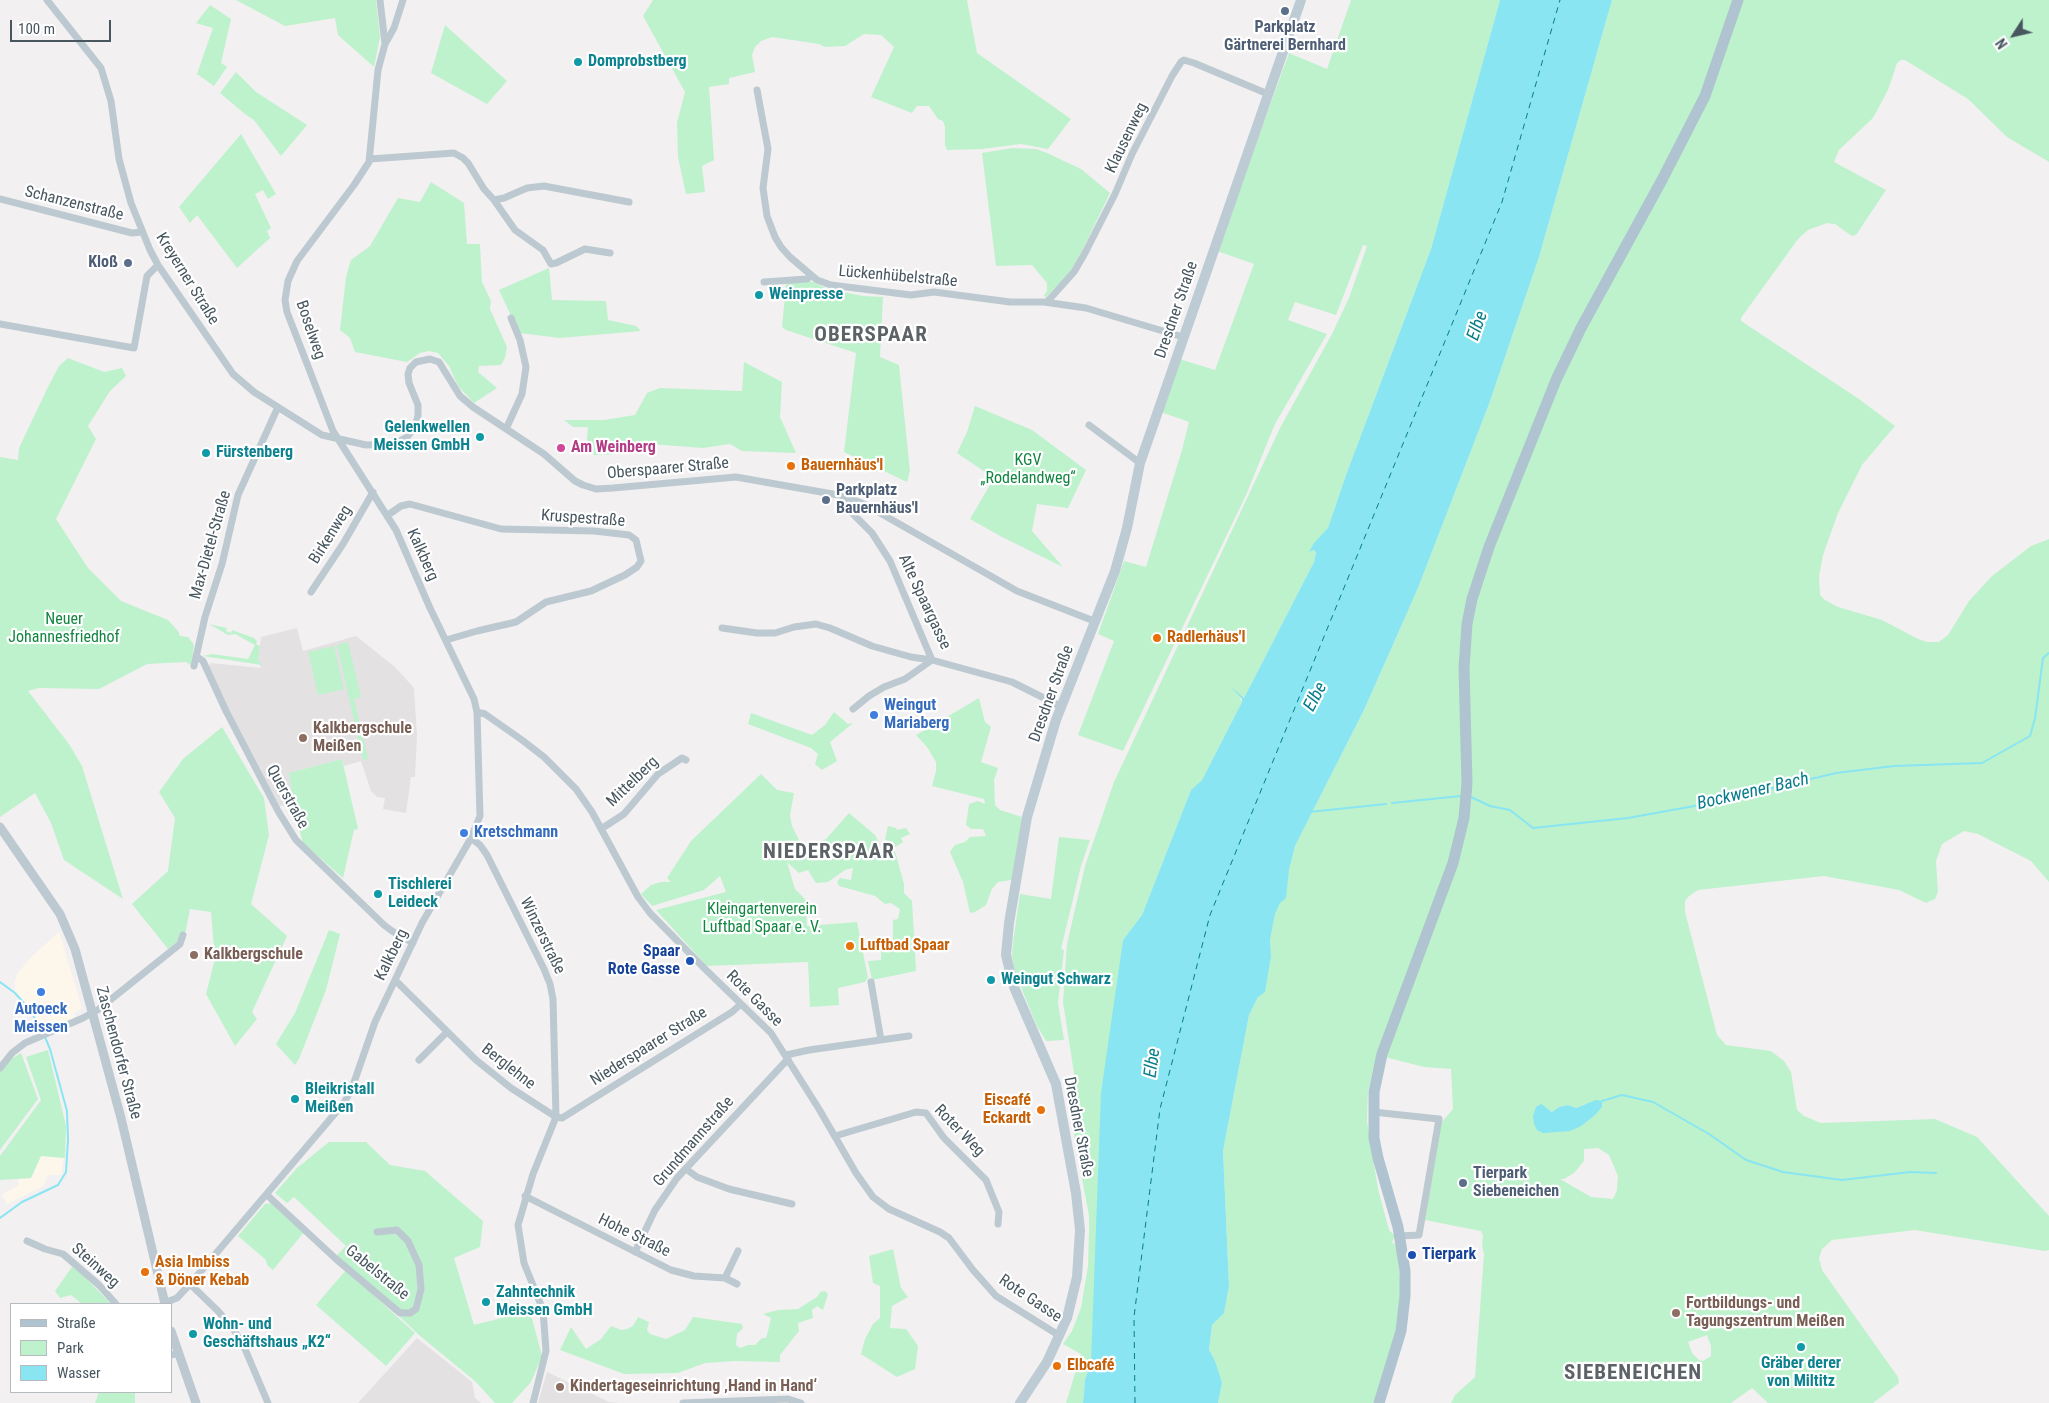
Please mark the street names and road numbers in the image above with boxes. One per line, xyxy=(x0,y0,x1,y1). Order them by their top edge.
street label: Klausenweg xyxy=(1102,100,1152,176)
street label: Schanzenstraße xyxy=(23,182,125,226)
street label: Kreyerner Straße xyxy=(151,230,223,328)
street label: Dresdner Straße xyxy=(1151,259,1203,361)
street label: Lückenhübelstraße xyxy=(838,262,958,292)
street label: Boselweg xyxy=(291,298,329,362)
street label: Oberspaarer Straße xyxy=(606,454,730,484)
street label: Max-Dietel-Straße xyxy=(186,489,236,601)
street label: Birkenweg xyxy=(306,502,356,568)
street label: Kruspestraße xyxy=(540,506,626,532)
street label: Kalkberg xyxy=(402,526,442,584)
street label: Alte Spaargasse xyxy=(894,551,954,653)
street label: Dresdner Straße xyxy=(1026,643,1078,745)
street label: Mittelberg xyxy=(603,753,663,811)
street label: Querstraße xyxy=(262,762,312,832)
street label: Winzerstraße xyxy=(515,894,569,978)
street label: Kalkberg xyxy=(371,926,413,984)
street label: Rote Gasse xyxy=(722,967,786,1031)
street label: Zaschendorfer Straße xyxy=(91,985,145,1121)
street label: Niederspaarer Straße xyxy=(587,1003,711,1091)
street label: Berglehne xyxy=(477,1040,539,1094)
street label: Dresdner Straße xyxy=(1059,1075,1097,1179)
street label: Grundmannstraße xyxy=(650,1093,738,1191)
street label: Roter Weg xyxy=(930,1101,988,1161)
street label: Hohe Straße xyxy=(595,1210,673,1262)
street label: Steinweg xyxy=(67,1240,123,1292)
street label: Gabelstraße xyxy=(341,1242,413,1304)
street label: Rote Gasse xyxy=(995,1271,1065,1327)

